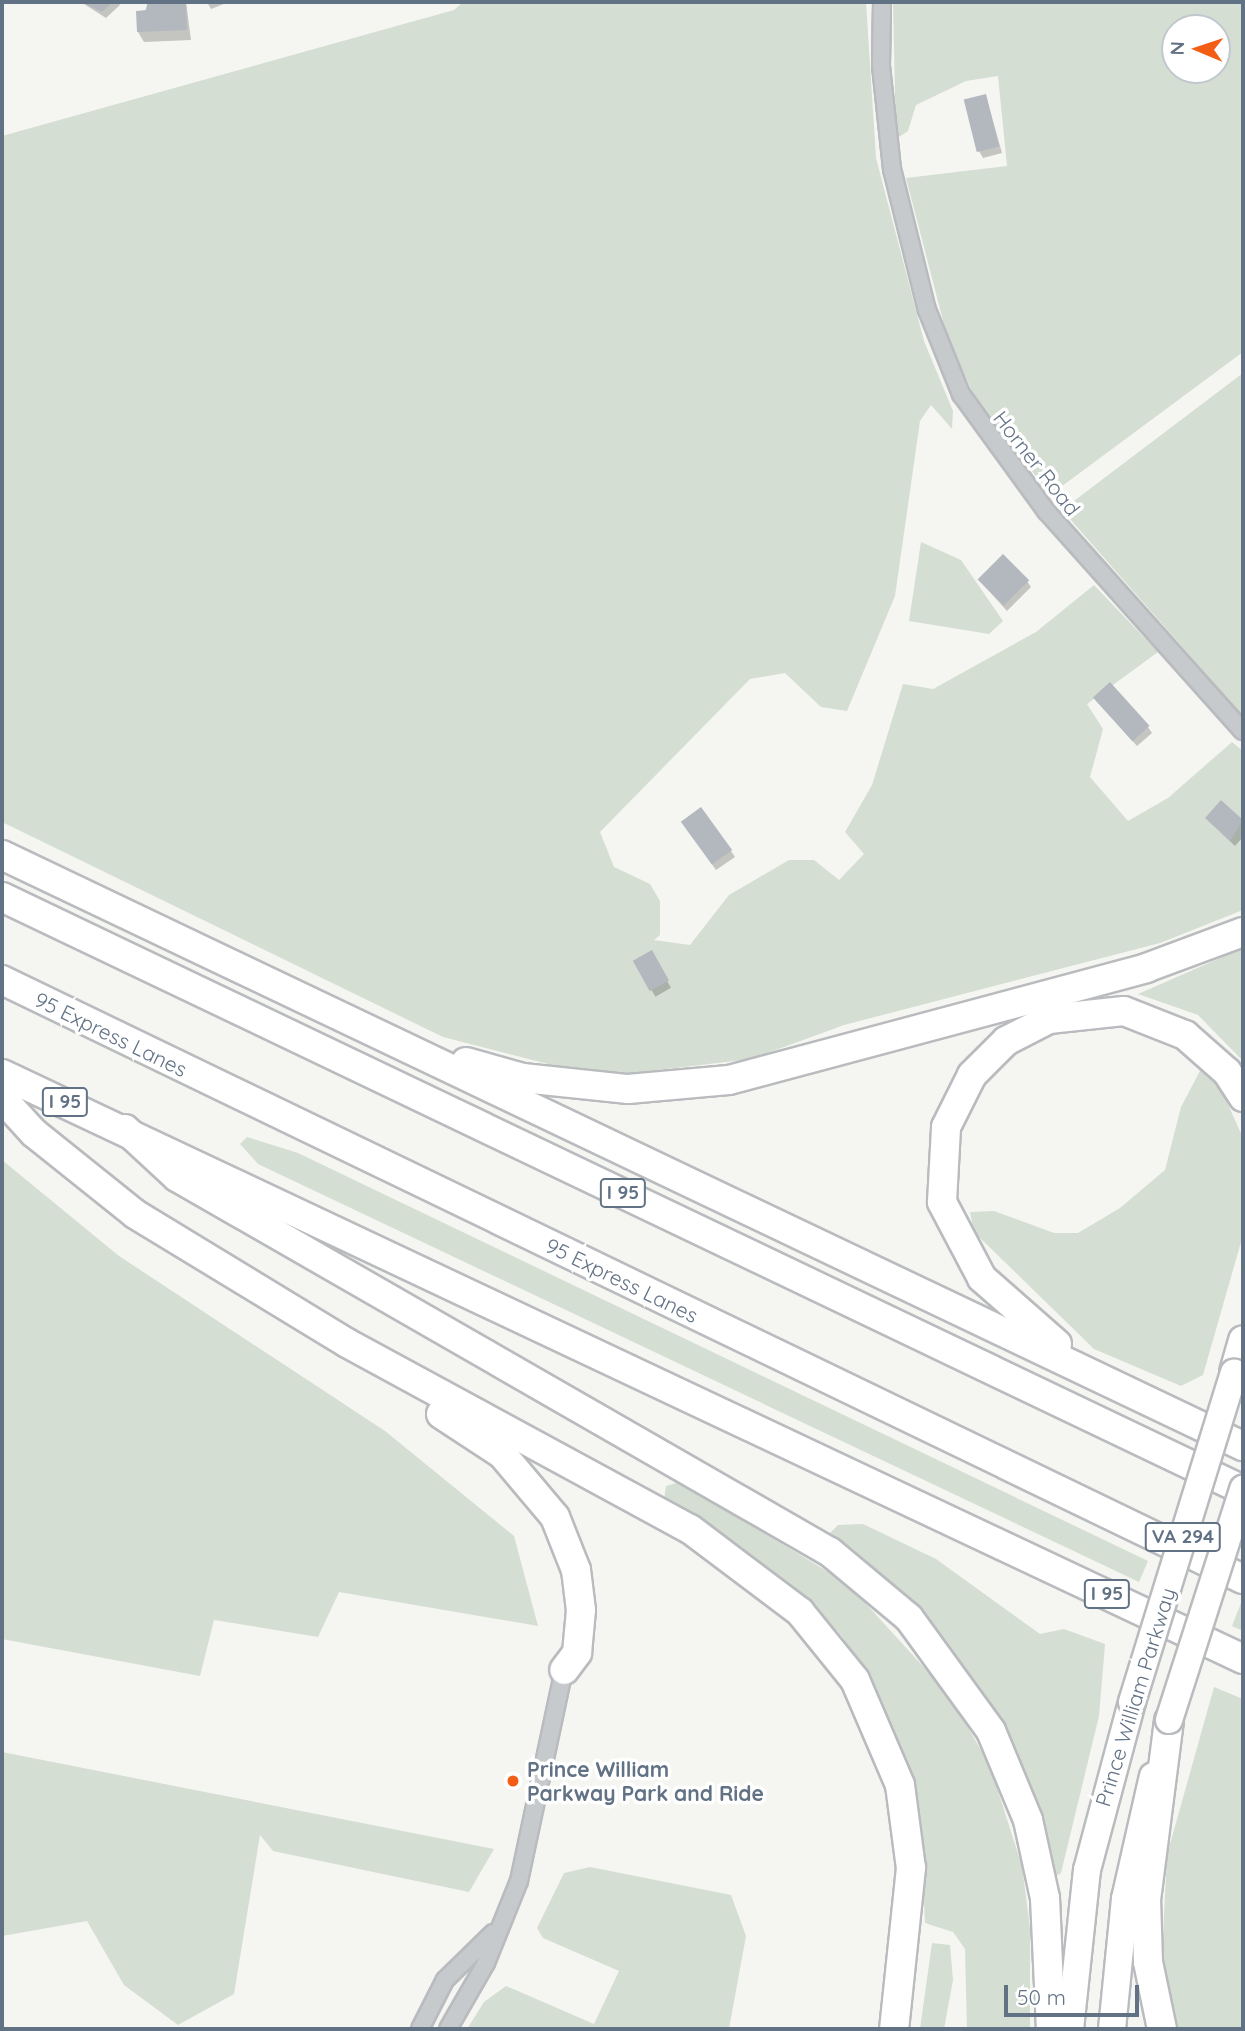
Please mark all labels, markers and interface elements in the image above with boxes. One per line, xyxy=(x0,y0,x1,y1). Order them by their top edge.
north arrow xyxy=(1161,14,1231,84)
text: N xyxy=(1165,41,1189,56)
street label: Horner Road xyxy=(988,406,1086,520)
street label: 95 Express Lanes xyxy=(31,986,191,1082)
road number: I 95 xyxy=(41,1086,90,1118)
road number: I 95 xyxy=(598,1177,648,1208)
street label: 95 Express Lanes xyxy=(542,1232,702,1328)
road number: VA 294 xyxy=(1144,1522,1222,1553)
road number: I 95 xyxy=(1082,1578,1132,1610)
street label: Prince William Parkway xyxy=(1090,1585,1180,1809)
place label: Prince William Parkway Park and Ride xyxy=(527,1756,764,1806)
marker: Prince William Parkway Park and Ride xyxy=(505,1773,521,1789)
scale bar xyxy=(1007,1972,1142,2016)
text: 50 m xyxy=(1017,1984,1066,2010)

